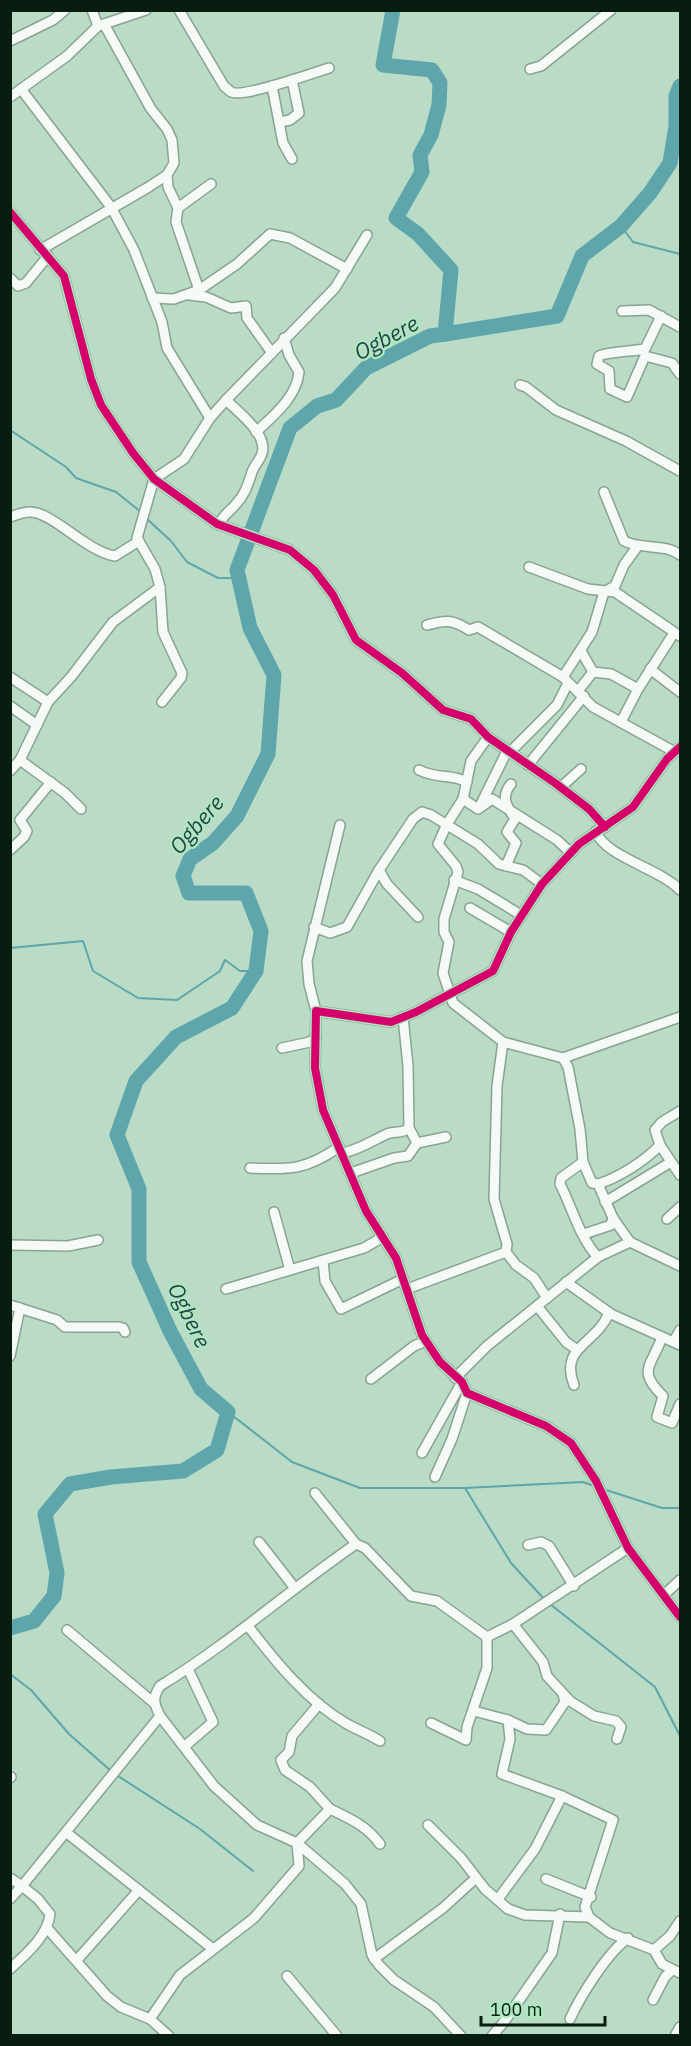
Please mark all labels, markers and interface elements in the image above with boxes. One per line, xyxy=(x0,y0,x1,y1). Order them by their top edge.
water label: Ogbere xyxy=(349,308,423,366)
water label: Ogbere xyxy=(162,788,230,860)
water label: Ogbere xyxy=(162,1278,218,1352)
scale bar xyxy=(481,1989,606,2027)
text: 100 m xyxy=(490,1998,542,2021)

